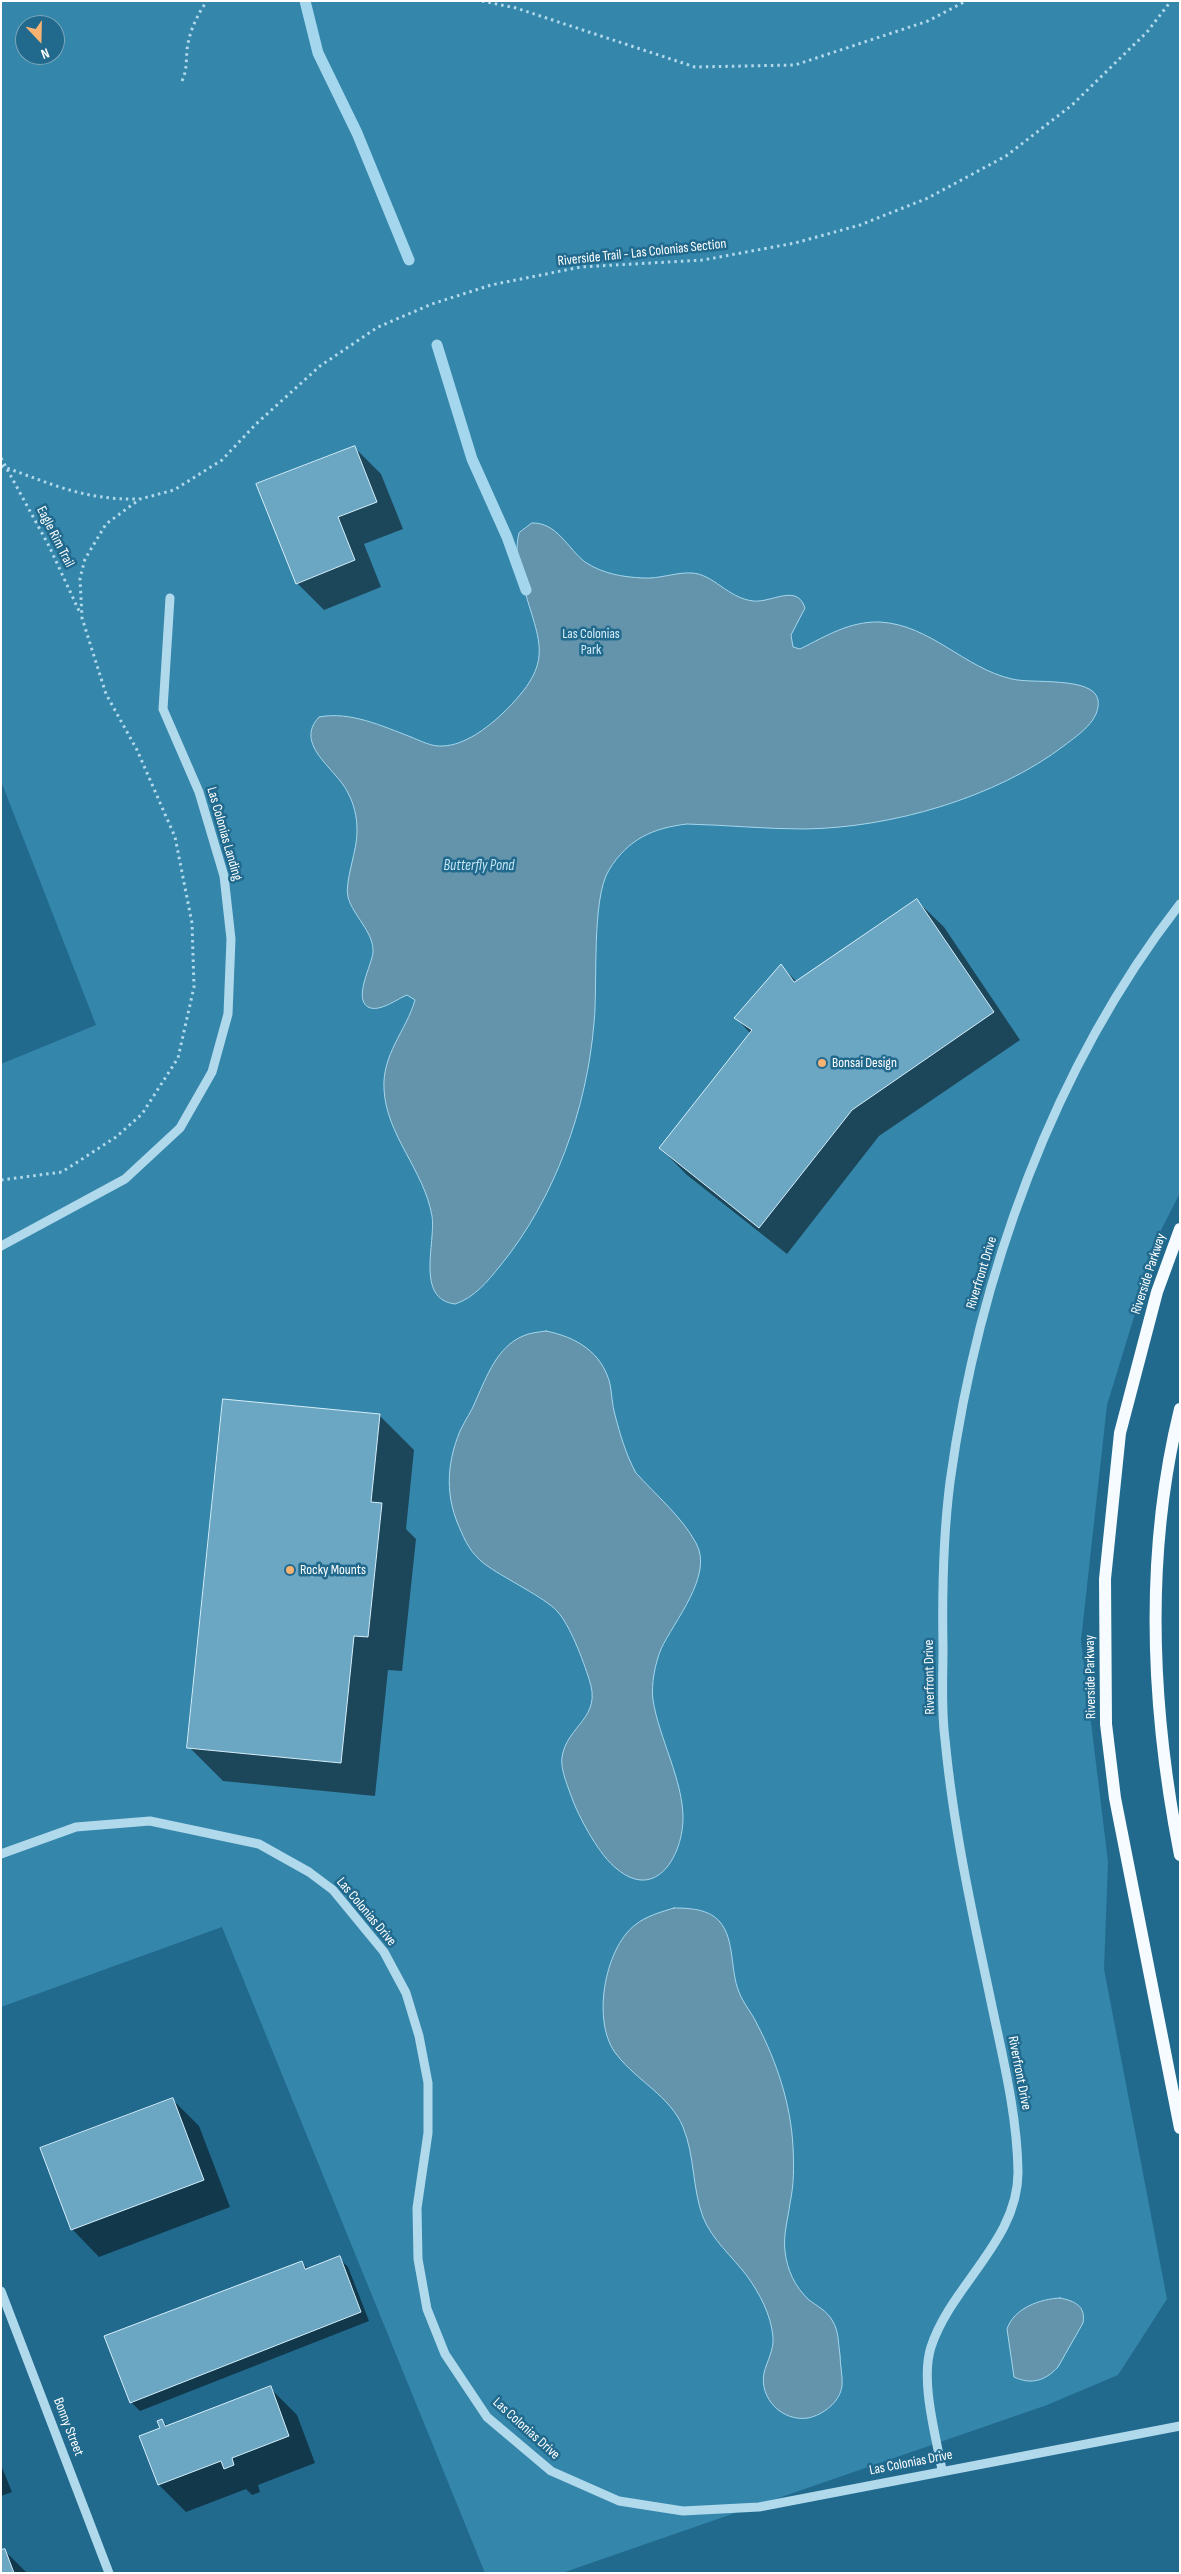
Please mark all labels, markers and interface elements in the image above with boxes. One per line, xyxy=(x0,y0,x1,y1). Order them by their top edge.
north arrow xyxy=(15,15,65,65)
text: N xyxy=(39,44,52,63)
street label: Riverside Trail - Las Colonias Section xyxy=(557,236,727,270)
street label: Eagle Rim Trail xyxy=(32,504,78,570)
park label: Las Colonias Park xyxy=(562,626,620,658)
street label: Las Colonias Landing xyxy=(203,785,245,883)
water label: Butterfly Pond xyxy=(444,857,514,875)
place label: Bonsai Design xyxy=(832,1055,897,1071)
marker: Bonsai Design xyxy=(816,1057,828,1069)
street label: Riverside Parkway xyxy=(1128,1231,1170,1317)
street label: Riverfront Drive xyxy=(963,1235,1001,1311)
place label: Rocky Mounts xyxy=(300,1562,366,1578)
marker: Rocky Mounts xyxy=(284,1564,296,1576)
street label: Riverside Parkway xyxy=(1082,1635,1100,1719)
street label: Riverfront Drive xyxy=(921,1639,939,1715)
street label: Las Colonias Drive xyxy=(332,1874,400,1950)
street label: Riverfront Drive xyxy=(1004,2035,1034,2111)
street label: Bonny Street xyxy=(49,2395,87,2459)
street label: Las Colonias Drive xyxy=(489,2395,563,2463)
street label: Las Colonias Drive xyxy=(868,2447,954,2479)

